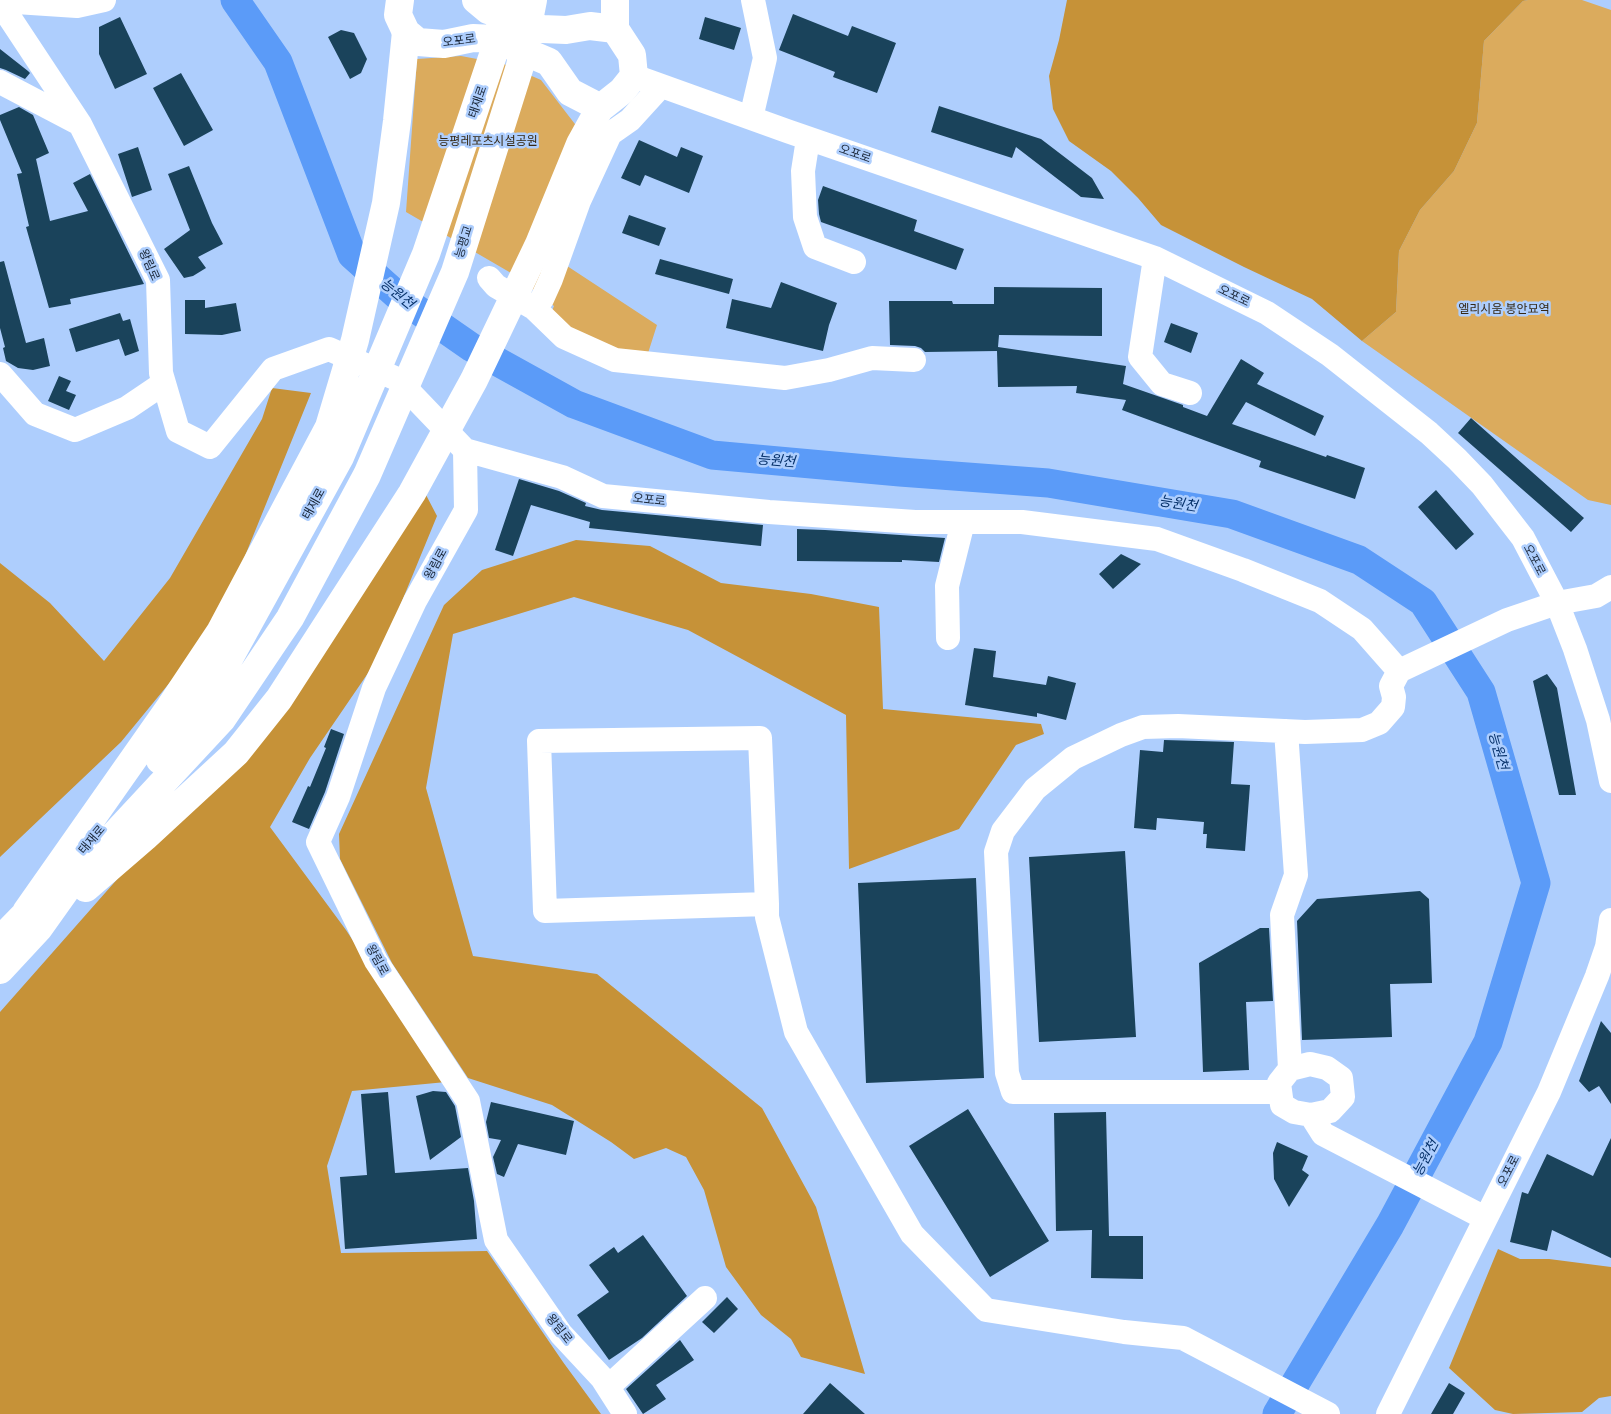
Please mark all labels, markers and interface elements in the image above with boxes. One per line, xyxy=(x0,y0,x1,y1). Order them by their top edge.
street label: 오포로 xyxy=(442,32,476,50)
street label: 태재로 xyxy=(466,84,490,120)
park label: 능평레포츠시설공원 xyxy=(438,134,538,148)
street label: 오포로 xyxy=(837,142,873,166)
street label: 능평교 xyxy=(452,224,476,260)
street label: 왕림로 xyxy=(136,247,162,283)
water label: 능원천 xyxy=(377,275,417,313)
street label: 오포로 xyxy=(1216,282,1252,310)
park label: 엘리시움 봉안묘역 xyxy=(1458,302,1550,316)
water label: 능원천 xyxy=(756,451,796,471)
street label: 태재로 xyxy=(300,486,328,522)
street label: 오포로 xyxy=(632,491,666,509)
water label: 능원천 xyxy=(1158,493,1198,515)
street label: 오포로 xyxy=(1520,542,1548,578)
street label: 왕림로 xyxy=(422,546,450,582)
water label: 능원천 xyxy=(1485,730,1511,772)
street label: 태재로 xyxy=(76,823,108,857)
street label: 왕림로 xyxy=(363,942,391,978)
water label: 능원천 xyxy=(1410,1137,1442,1179)
street label: 오포로 xyxy=(1495,1153,1523,1189)
street label: 왕림로 xyxy=(543,1312,575,1346)

